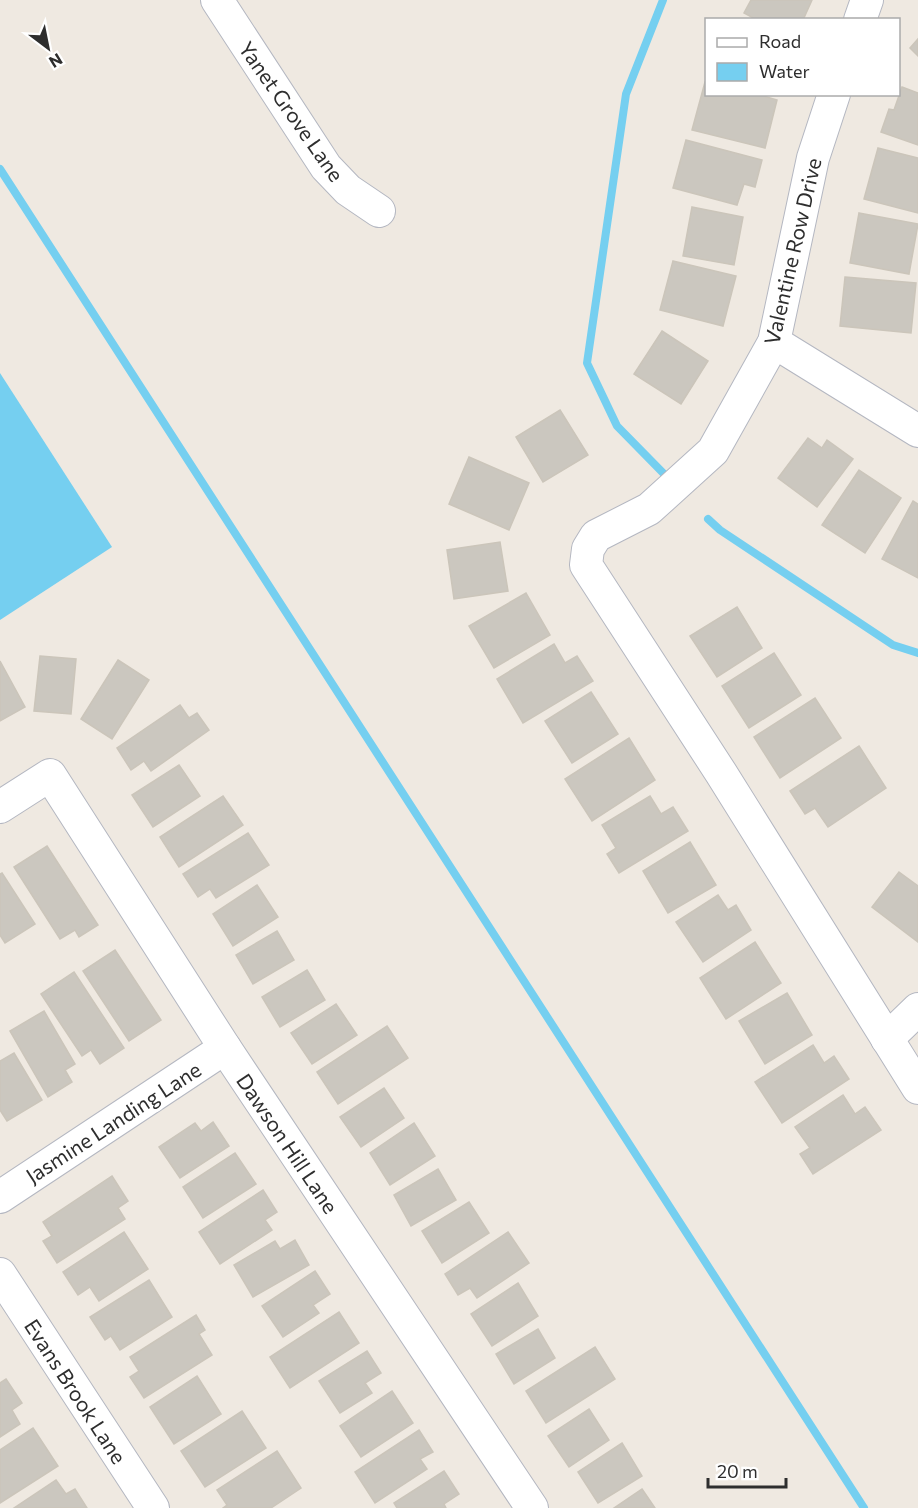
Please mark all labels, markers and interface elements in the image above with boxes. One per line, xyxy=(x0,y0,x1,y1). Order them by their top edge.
north arrow xyxy=(18,18,78,78)
legend xyxy=(705,18,900,96)
text: Road xyxy=(759,30,801,52)
street label: Yanet Grove Lane xyxy=(234,36,350,186)
text: N xyxy=(46,50,66,72)
text: Water xyxy=(759,60,810,82)
street label: Valentine Row Drive xyxy=(758,155,826,347)
street label: Jasmine Landing Lane xyxy=(21,1056,205,1188)
street label: Dawson Hill Lane xyxy=(232,1068,344,1218)
street label: Evans Brook Lane xyxy=(20,1314,132,1468)
scale bar xyxy=(708,1451,786,1489)
text: 20 m xyxy=(717,1460,758,1482)

